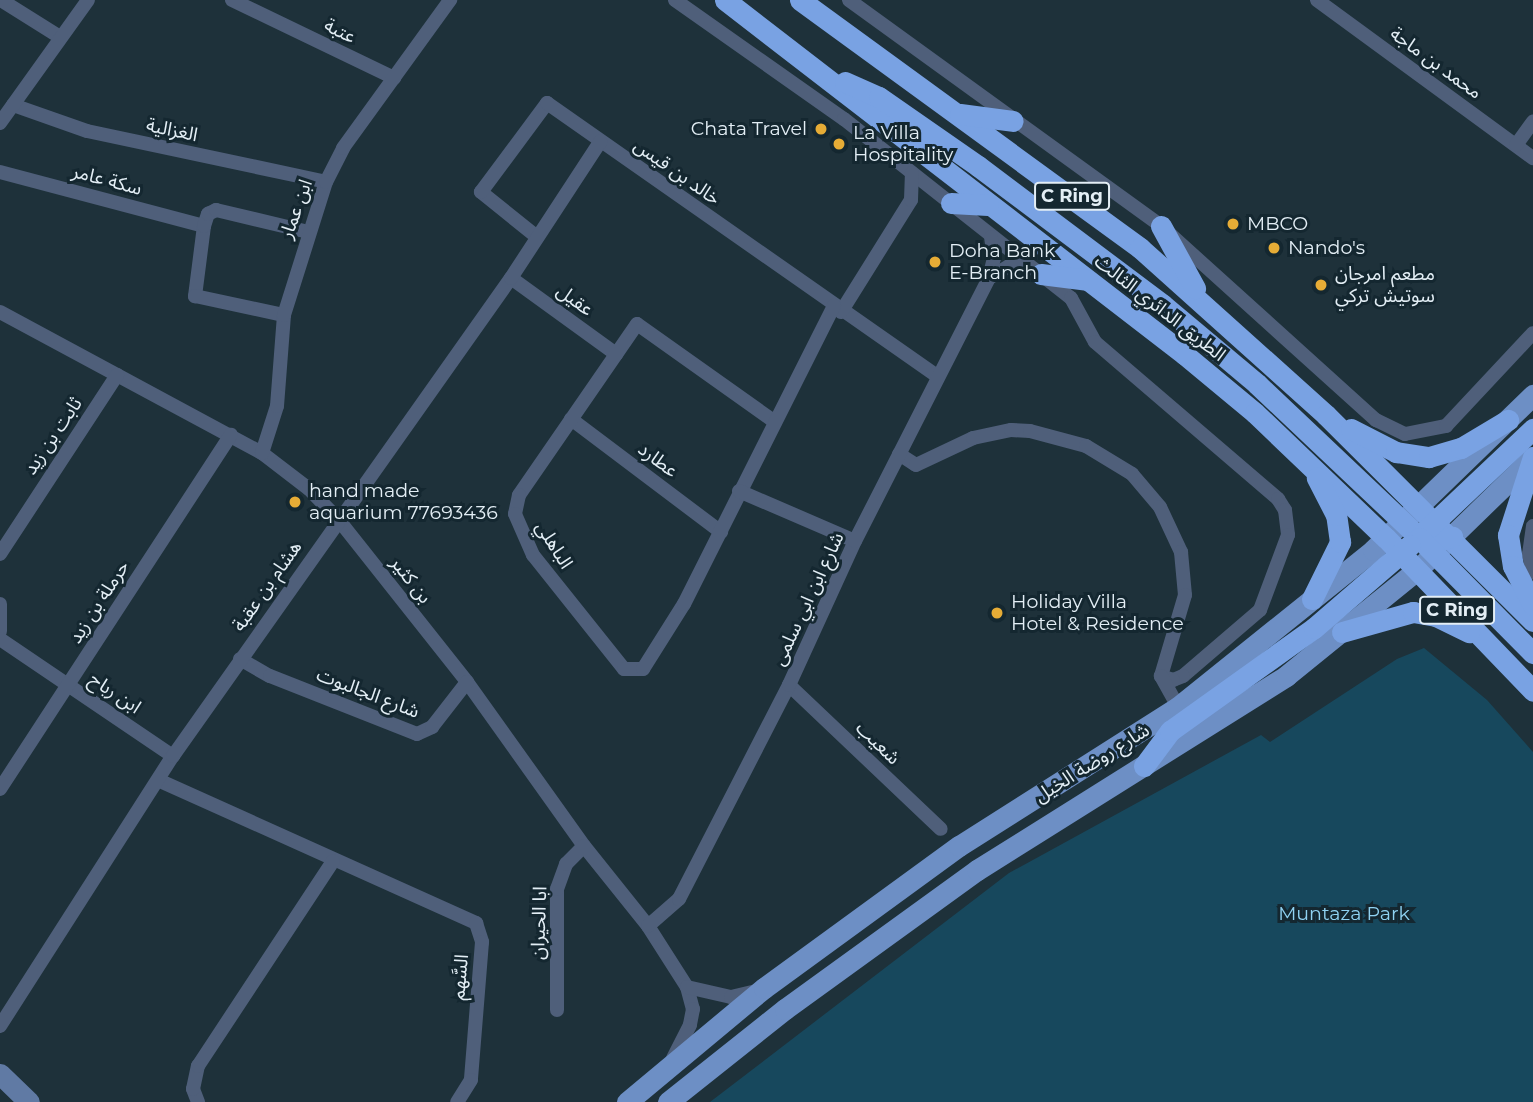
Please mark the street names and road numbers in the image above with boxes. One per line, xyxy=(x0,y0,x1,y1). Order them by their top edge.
street label: عتبة xyxy=(320,14,360,48)
street label: محمد بن ماجة xyxy=(1386,22,1486,104)
street label: الغزالية xyxy=(144,113,200,147)
street label: خالد بن قيس xyxy=(629,134,725,210)
street label: سكة عامر xyxy=(70,160,144,200)
street label: ابن عمار xyxy=(275,176,317,242)
road number: C Ring xyxy=(1034,182,1110,210)
street label: الطريق الدائري الثالث xyxy=(1090,250,1230,366)
street label: عقيل xyxy=(552,279,598,321)
street label: ثابت بن زيد xyxy=(19,393,87,479)
street label: عطارد xyxy=(634,438,682,482)
street label: الباهلي xyxy=(531,517,577,573)
street label: شارع ابن ابي سلمى xyxy=(767,529,849,669)
street label: هشام بن عقبة xyxy=(227,536,307,636)
street label: بن كثير xyxy=(386,552,436,608)
street label: حرملة بن زيد xyxy=(64,556,134,648)
road number: C Ring xyxy=(1418,596,1496,624)
street label: شارع الجالبوت xyxy=(313,663,423,723)
street label: ابن رباح xyxy=(85,667,145,719)
street label: شعيب xyxy=(851,717,905,769)
street label: شارع روضة الخيل xyxy=(1030,719,1154,807)
street label: ابا الحيران xyxy=(526,886,552,960)
street label: السَّهم xyxy=(447,953,473,1001)

